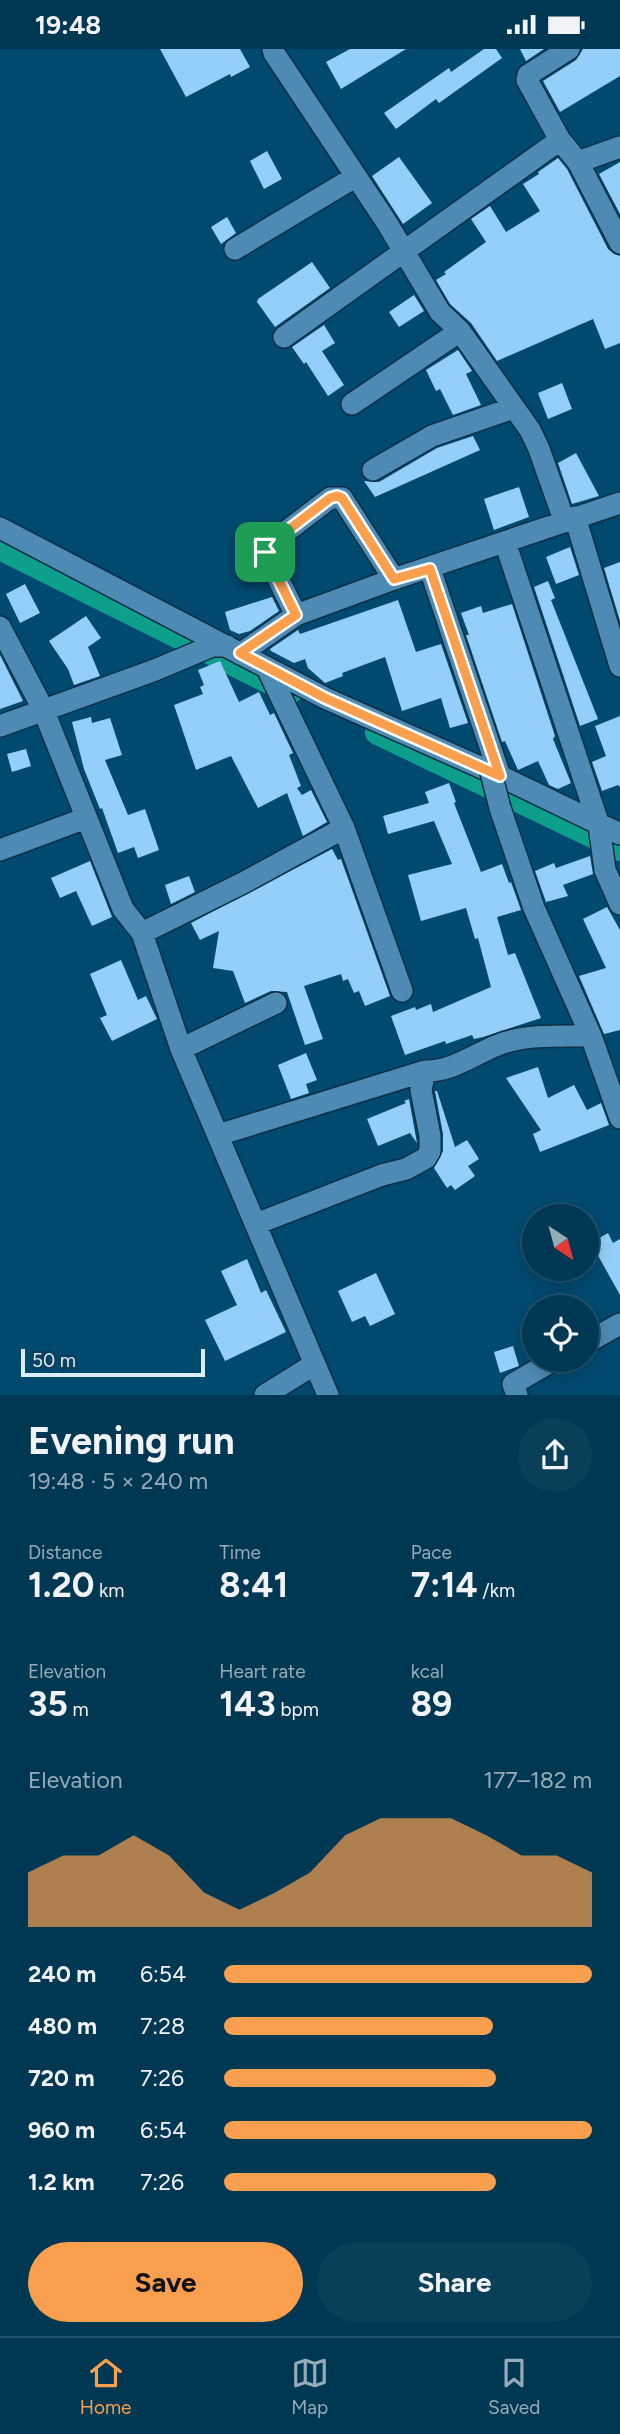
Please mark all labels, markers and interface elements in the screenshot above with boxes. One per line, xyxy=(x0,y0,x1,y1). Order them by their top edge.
text: 19:48 xyxy=(35,9,101,41)
pin xyxy=(235,522,295,582)
icon: arrive xyxy=(246,533,284,571)
north arrow xyxy=(522,1204,598,1281)
map controls xyxy=(522,1204,599,1372)
button: locate xyxy=(522,1295,599,1372)
scale bar xyxy=(21,1345,205,1377)
text: 50 m xyxy=(32,1349,76,1372)
text: Evening run xyxy=(28,1418,235,1464)
button: share xyxy=(518,1418,592,1492)
text: 19:48 · 5 × 240 m xyxy=(28,1467,208,1495)
text: Distance xyxy=(28,1541,102,1564)
text: Time xyxy=(219,1541,261,1564)
text: Pace xyxy=(411,1541,452,1564)
text: 1.20 xyxy=(28,1564,94,1606)
text: 8:41 xyxy=(219,1564,288,1606)
text: 7:14 xyxy=(411,1564,478,1606)
text: km xyxy=(94,1579,124,1602)
text: /km xyxy=(478,1579,515,1602)
text: Elevation xyxy=(28,1660,106,1683)
text: Heart rate xyxy=(219,1660,306,1683)
text: kcal xyxy=(411,1660,444,1683)
text: 35 xyxy=(28,1683,68,1725)
text: 143 xyxy=(219,1683,276,1725)
text: 89 xyxy=(411,1683,452,1725)
text: m xyxy=(68,1698,89,1721)
text: bpm xyxy=(276,1698,319,1721)
text: Elevation xyxy=(28,1766,123,1794)
text: 177–182 m xyxy=(483,1766,592,1794)
text: 240 m xyxy=(28,1960,96,1988)
text: 6:54 xyxy=(140,1960,186,1988)
text: 480 m xyxy=(28,2012,97,2040)
text: 7:28 xyxy=(140,2012,185,2040)
text: 720 m xyxy=(28,2064,95,2092)
text: 7:26 xyxy=(140,2064,184,2092)
text: 960 m xyxy=(28,2116,95,2144)
text: 6:54 xyxy=(140,2116,186,2144)
text: 1.2 km xyxy=(28,2168,95,2196)
text: 7:26 xyxy=(140,2168,184,2196)
button: Save xyxy=(28,2242,303,2322)
button: Share xyxy=(317,2242,592,2322)
tab: Home xyxy=(80,2354,131,2419)
tab: Map xyxy=(291,2354,329,2419)
tab: Saved xyxy=(488,2354,540,2419)

